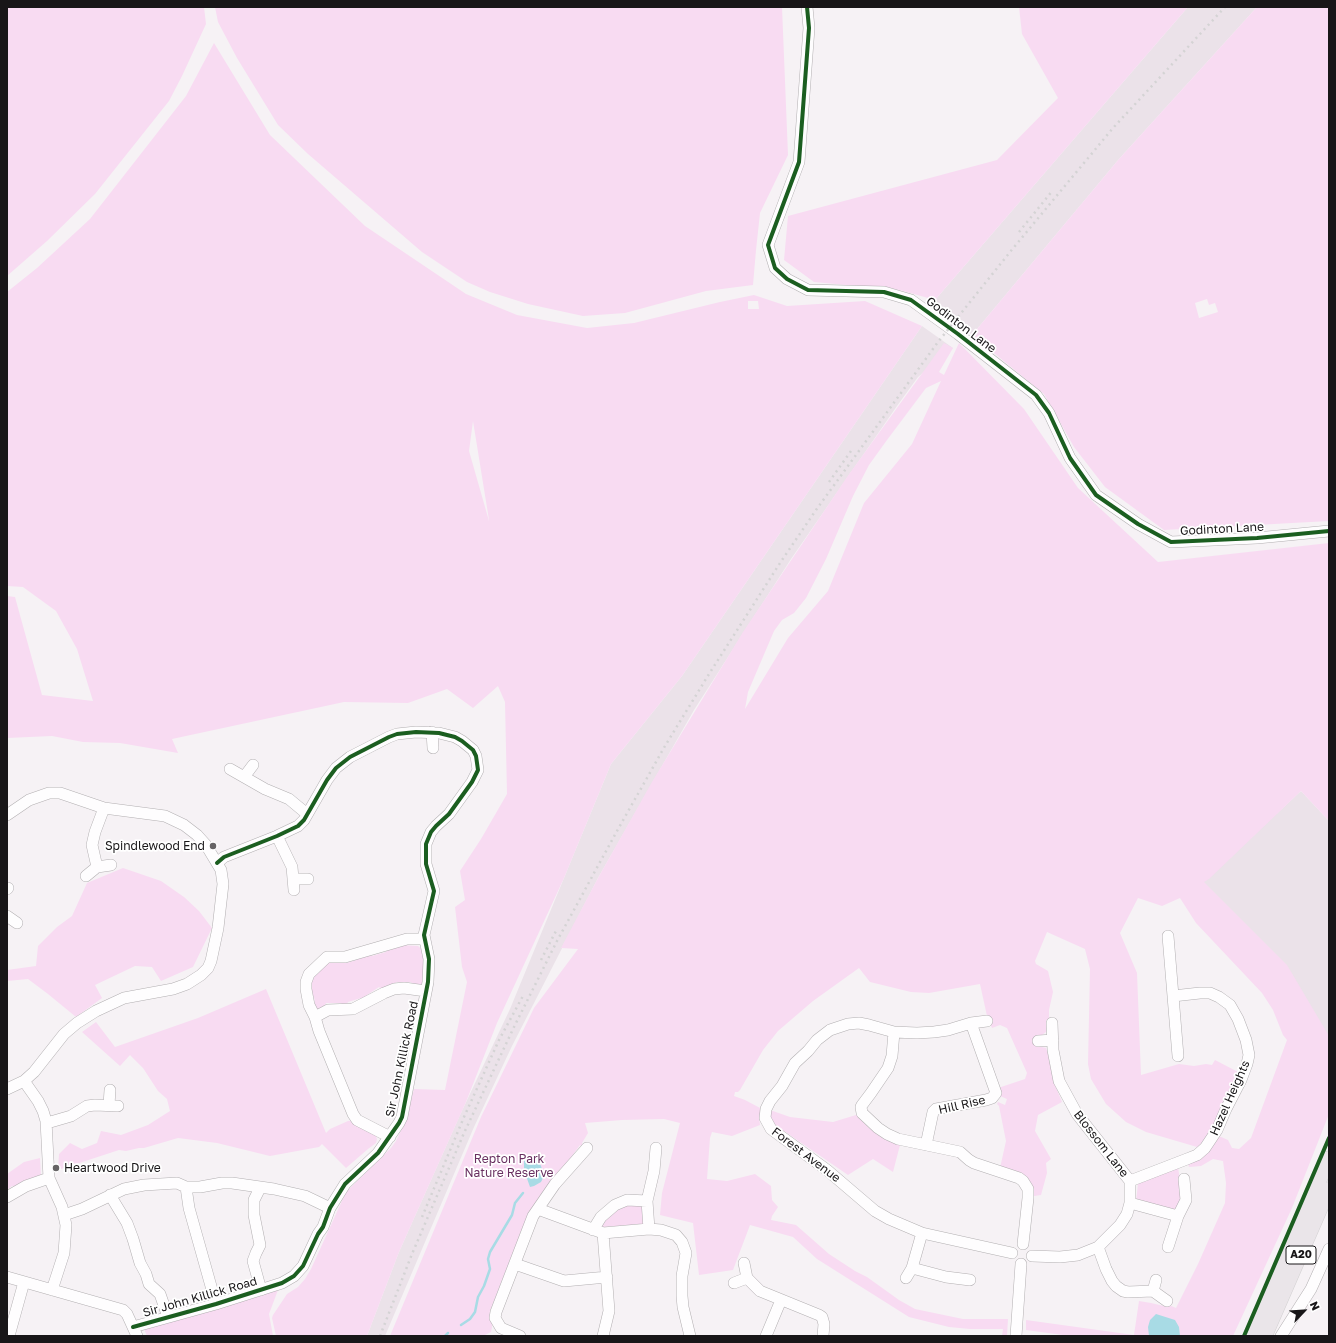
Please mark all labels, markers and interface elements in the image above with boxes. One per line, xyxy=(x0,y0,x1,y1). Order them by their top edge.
street label: Godinton Lane xyxy=(923,294,999,356)
street label: Godinton Lane xyxy=(1180,520,1264,538)
place label: Spindlewood End xyxy=(105,839,205,853)
marker: Spindlewood End xyxy=(208,841,218,851)
street label: Sir John Killick Road xyxy=(383,1000,421,1118)
street label: Hazel Heights xyxy=(1207,1058,1253,1138)
street label: Hill Rise xyxy=(937,1093,987,1117)
street label: Blossom Lane xyxy=(1071,1108,1131,1180)
street label: Forest Avenue xyxy=(769,1124,843,1186)
park label: Repton Park Nature Reserve xyxy=(464,1152,554,1180)
place label: Heartwood Drive xyxy=(64,1161,161,1175)
marker: Heartwood Drive xyxy=(51,1163,61,1173)
road number: A20 xyxy=(1286,1246,1316,1264)
street label: Sir John Killick Road xyxy=(141,1274,259,1320)
north arrow xyxy=(1284,1291,1324,1331)
text: N xyxy=(1308,1299,1323,1312)

